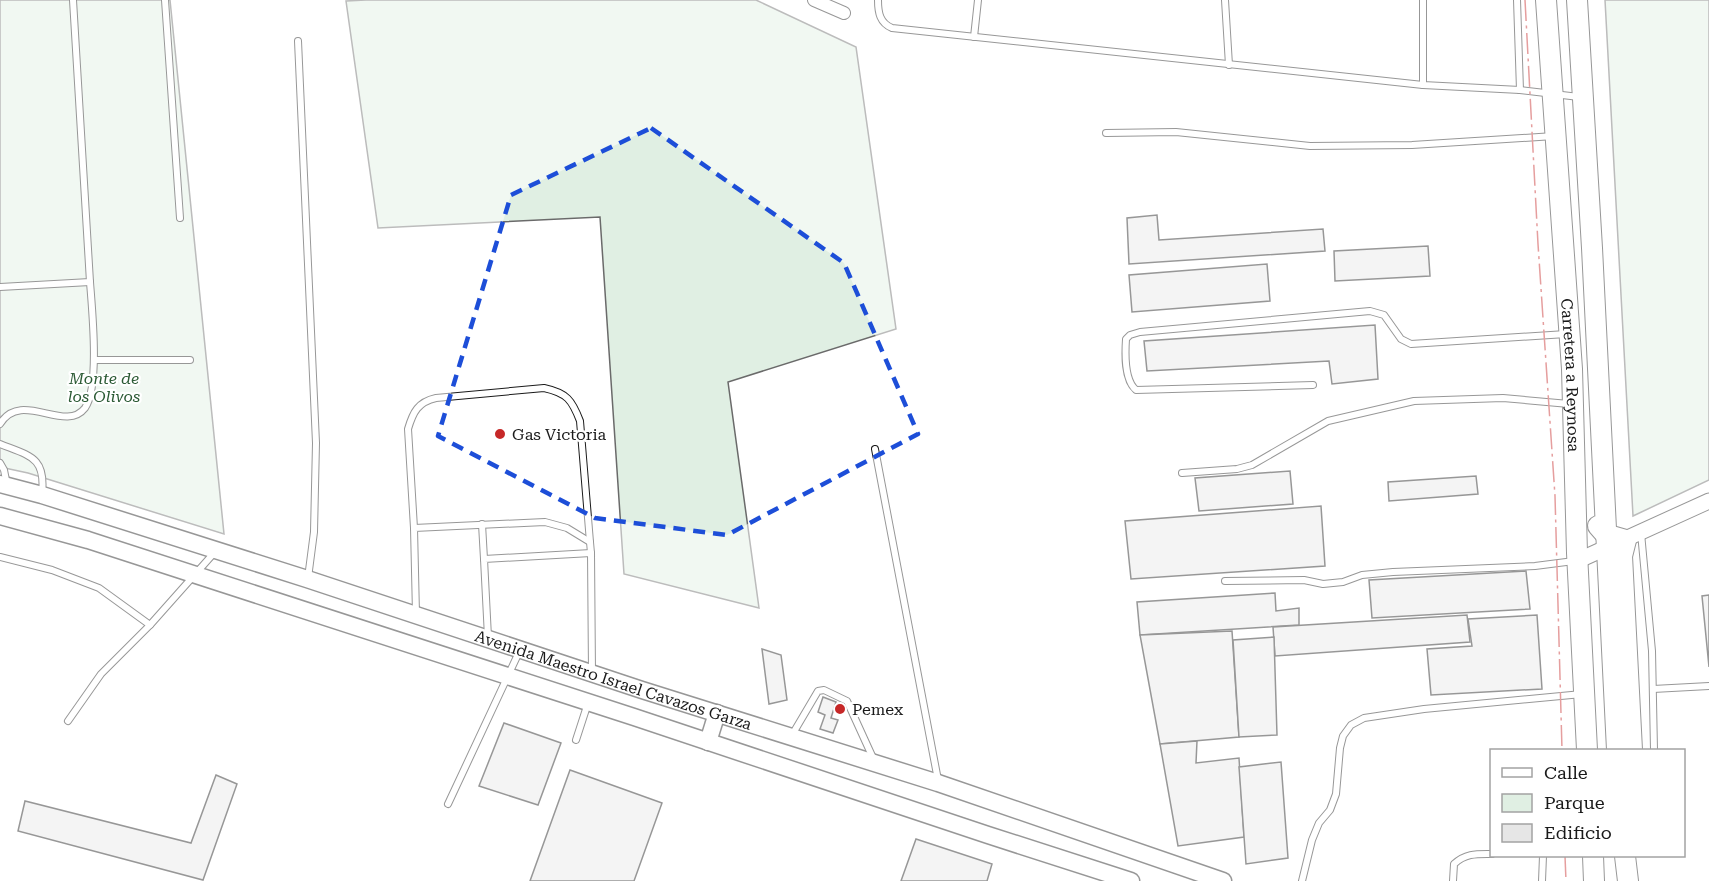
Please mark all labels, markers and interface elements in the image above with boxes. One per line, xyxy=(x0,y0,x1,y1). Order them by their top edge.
street label: Carretera a Reynosa xyxy=(1557,298,1583,453)
park label: Monte de los Olivos xyxy=(68,369,140,406)
place label: Gas Victoria xyxy=(512,425,607,444)
marker: Gas Victoria xyxy=(493,427,507,441)
street label: Avenida Maestro Israel Cavazos Garza xyxy=(472,626,754,734)
place label: Pemex xyxy=(852,700,904,719)
marker: Pemex xyxy=(833,702,847,716)
legend xyxy=(1490,749,1685,857)
text: Calle xyxy=(1544,762,1588,783)
text: Parque xyxy=(1544,792,1605,813)
text: Edificio xyxy=(1544,822,1612,843)

